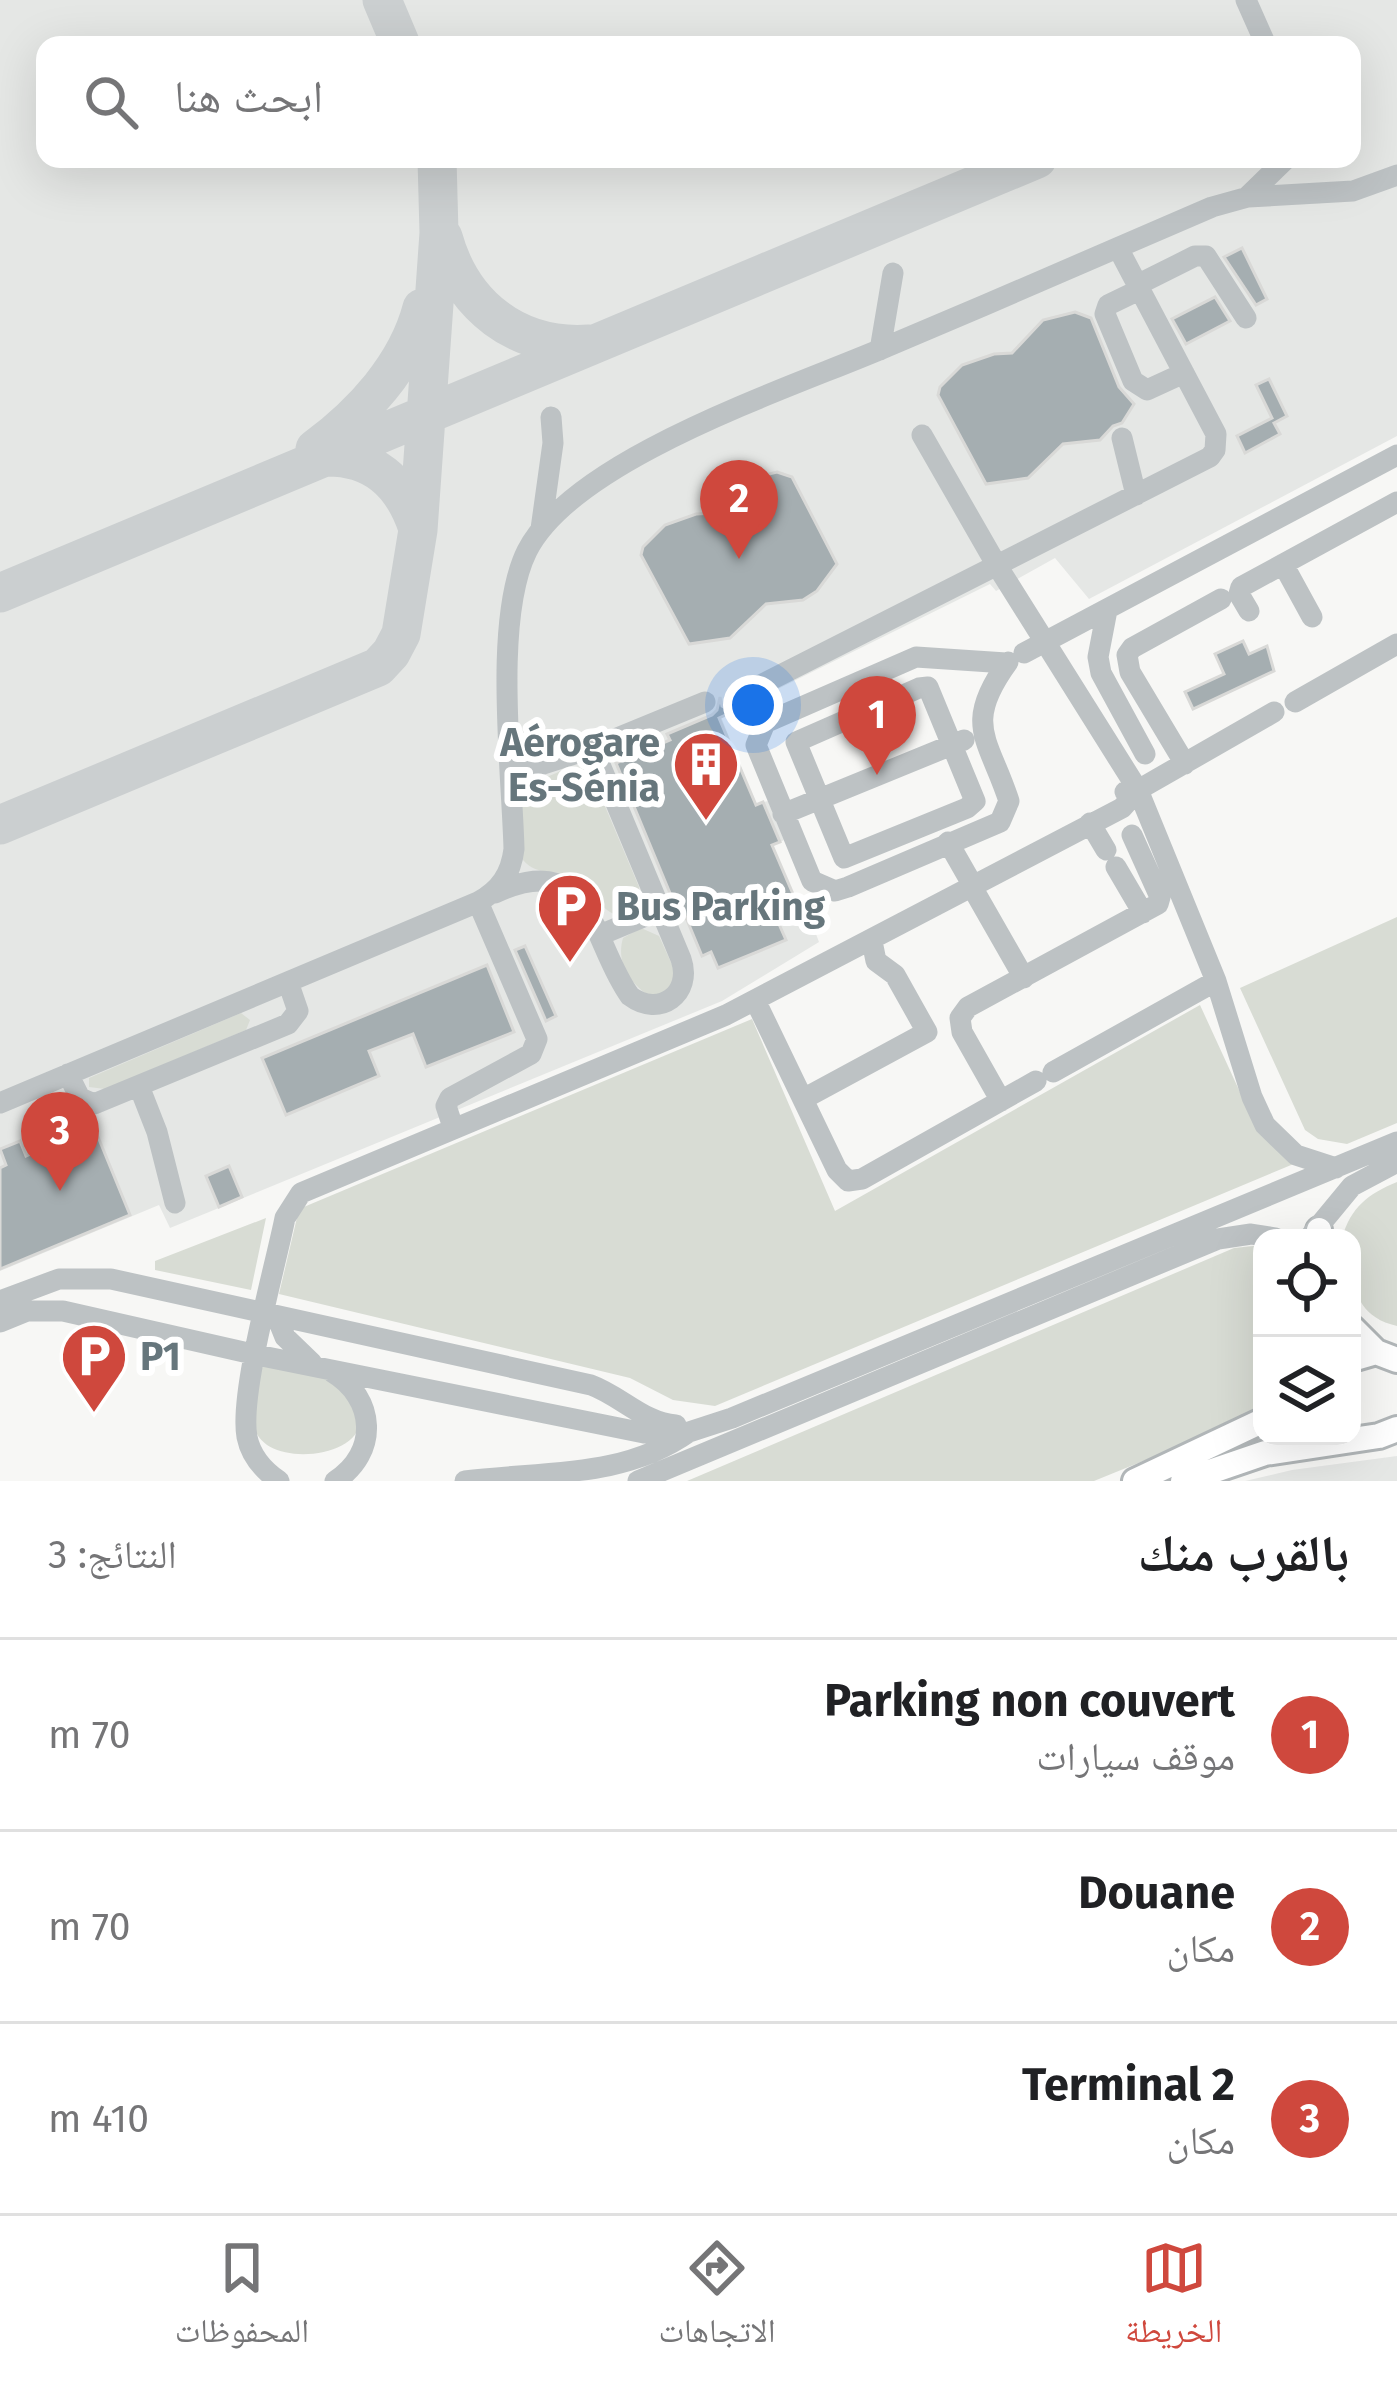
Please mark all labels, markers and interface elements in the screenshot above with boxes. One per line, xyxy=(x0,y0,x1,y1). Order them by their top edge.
search box xyxy=(36,36,1361,168)
icon: search xyxy=(78,69,144,135)
text: ابحث هنا xyxy=(174,70,323,124)
pin: 2 xyxy=(700,460,778,559)
your location xyxy=(723,675,783,735)
pin: 1 xyxy=(838,676,916,775)
place label: Aérogare Es-Sénia xyxy=(499,720,660,811)
building icon: Aérogare Es-Sénia xyxy=(671,729,741,823)
parking icon: Bus Parking xyxy=(535,871,605,965)
place label: Bus Parking xyxy=(616,884,826,930)
pin: 3 xyxy=(21,1092,99,1191)
map controls xyxy=(1253,1229,1361,1445)
button: locate xyxy=(1253,1229,1361,1337)
parking icon: P1 xyxy=(59,1321,129,1415)
place label: P1 xyxy=(140,1334,181,1380)
button: layers xyxy=(1253,1337,1361,1445)
text: بالقرب منك xyxy=(1138,1523,1349,1585)
text: النتائج: 3 xyxy=(48,1532,177,1578)
text: Parking non couvert xyxy=(824,1674,1235,1728)
text: 70 m xyxy=(48,1712,130,1758)
text: 1 xyxy=(1301,1712,1319,1758)
text: موقف سيارات xyxy=(1036,1734,1235,1780)
text: Douane xyxy=(1078,1866,1235,1920)
text: 70 m xyxy=(48,1904,130,1950)
text: 2 xyxy=(1300,1904,1320,1950)
text: مكان xyxy=(1167,1926,1235,1972)
text: Terminal 2 xyxy=(1022,2058,1235,2112)
text: 410 m xyxy=(48,2096,149,2142)
text: 3 xyxy=(1300,2096,1320,2142)
text: مكان xyxy=(1167,2118,1235,2164)
tab: المحفوظات xyxy=(175,2235,309,2363)
tab: الاتجاهات xyxy=(658,2235,776,2363)
tab: الخريطة xyxy=(1125,2235,1222,2363)

